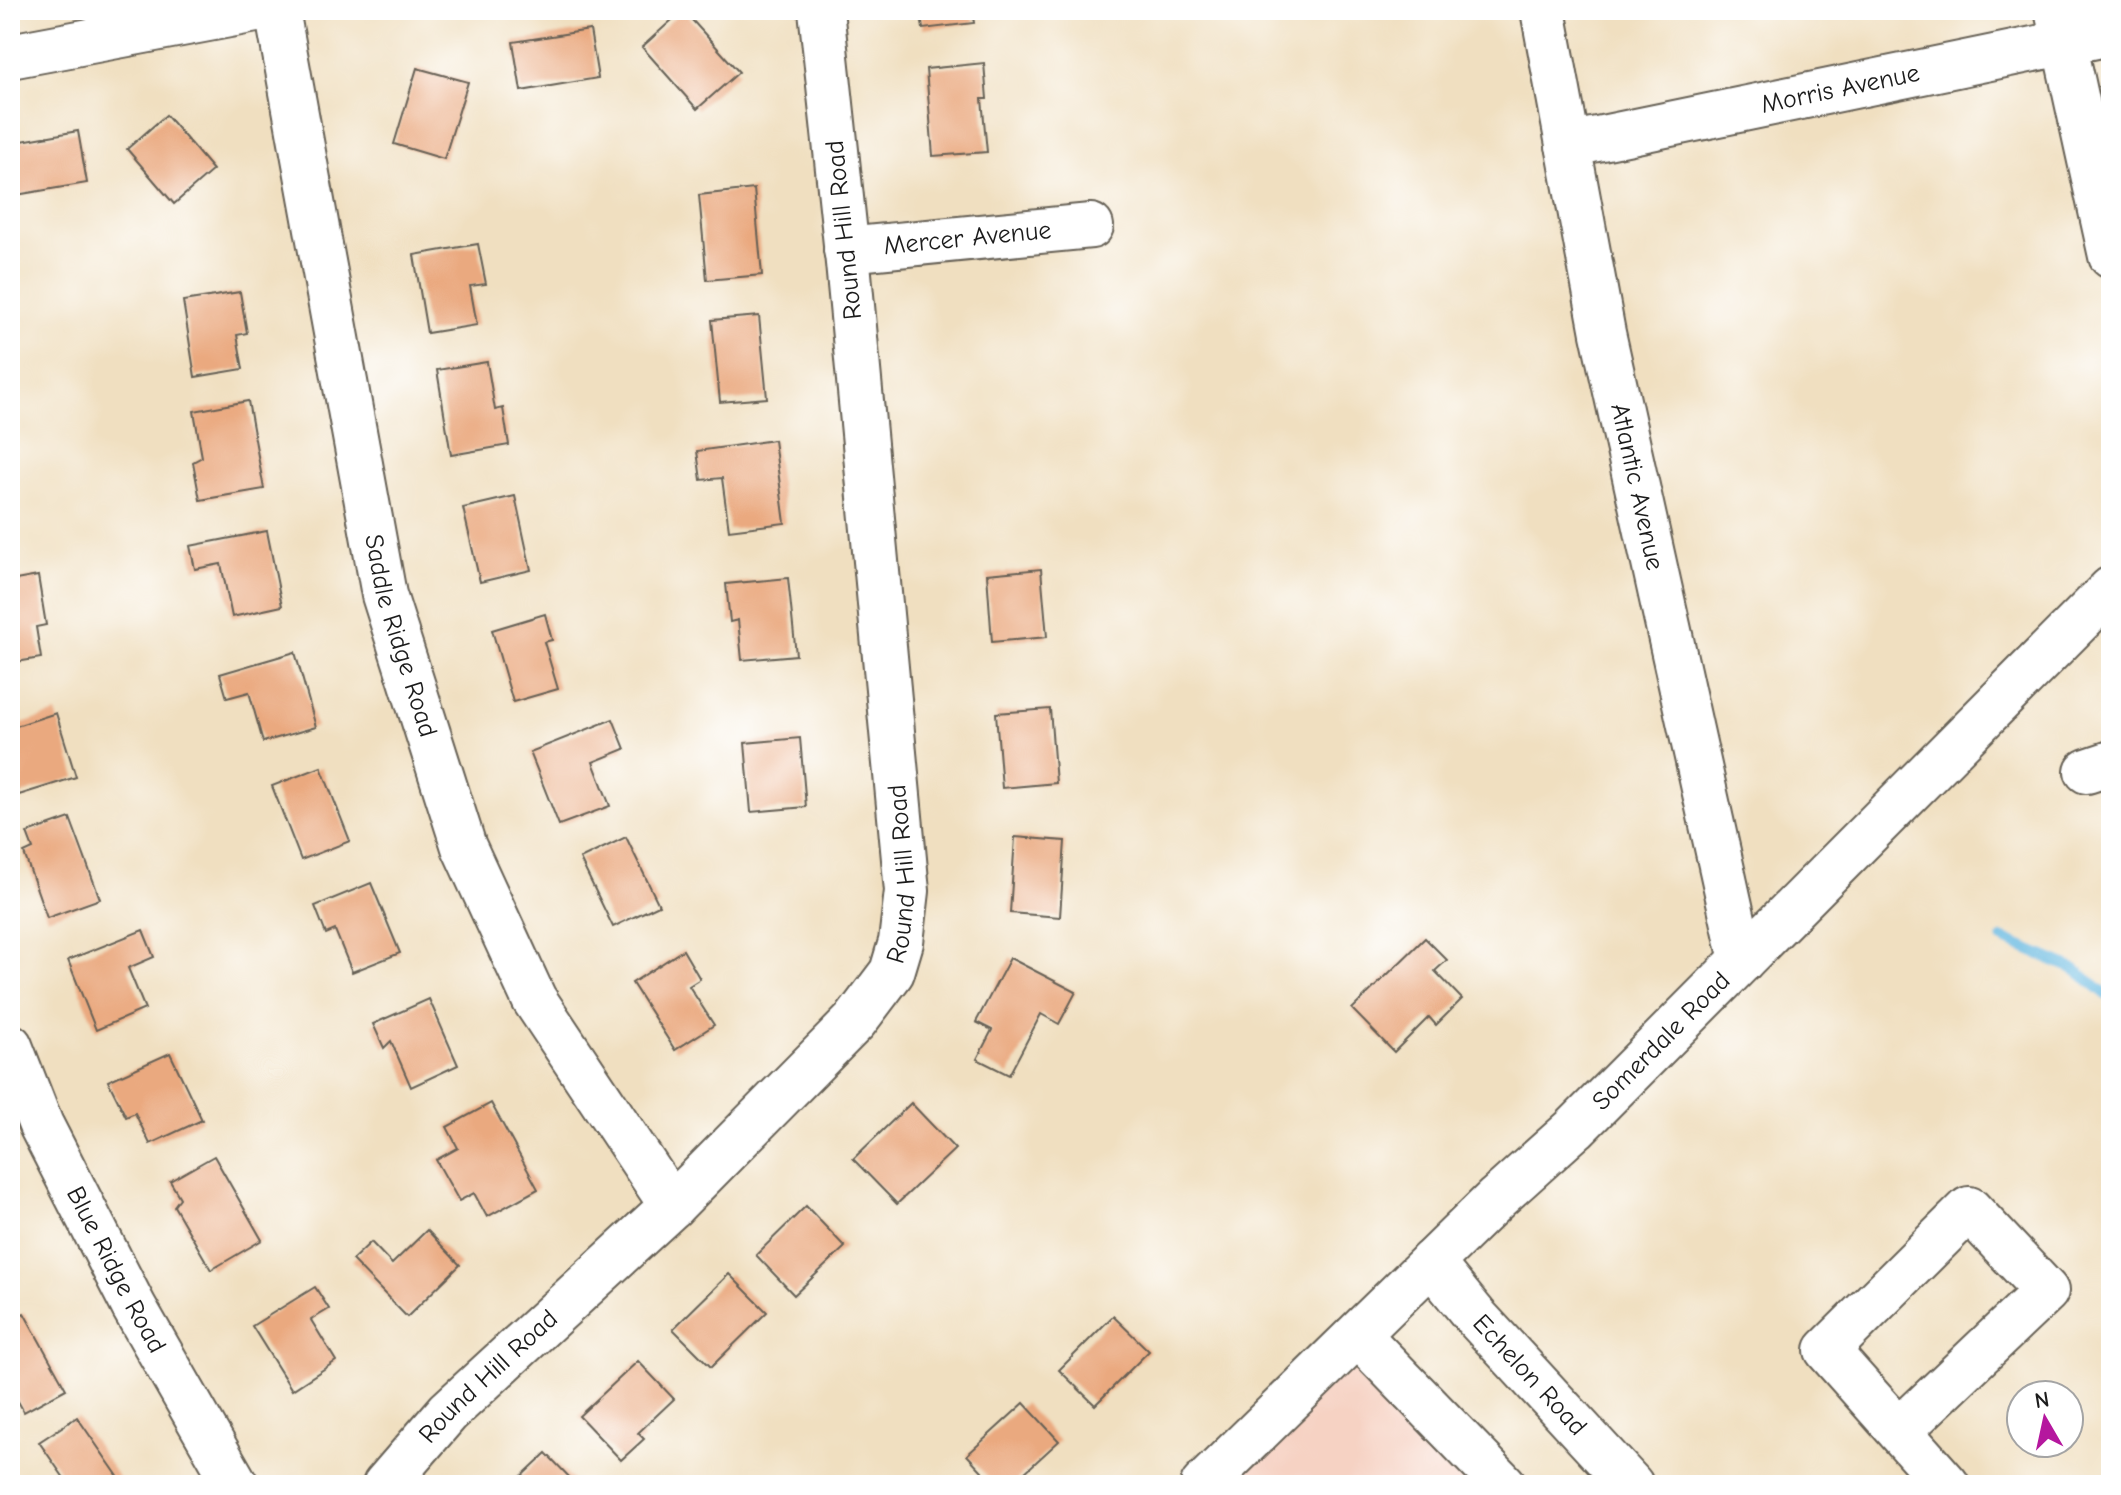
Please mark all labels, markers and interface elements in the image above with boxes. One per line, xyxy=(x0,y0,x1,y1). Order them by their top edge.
street label: Morris Avenue xyxy=(1758,58,1922,120)
street label: Round Hill Road xyxy=(820,139,868,321)
street label: Mercer Avenue xyxy=(882,215,1053,261)
street label: Atlantic Avenue xyxy=(1604,401,1670,573)
street label: Saddle Ridge Road xyxy=(358,532,443,741)
street label: Round Hill Road xyxy=(880,783,922,967)
street label: Somerdale Road xyxy=(1586,966,1736,1117)
street label: Blue Ridge Road xyxy=(60,1182,172,1358)
street label: Round Hill Road xyxy=(413,1304,564,1449)
street label: Echelon Road xyxy=(1466,1308,1593,1442)
north arrow xyxy=(2005,1379,2085,1459)
text: N xyxy=(2033,1386,2051,1414)

